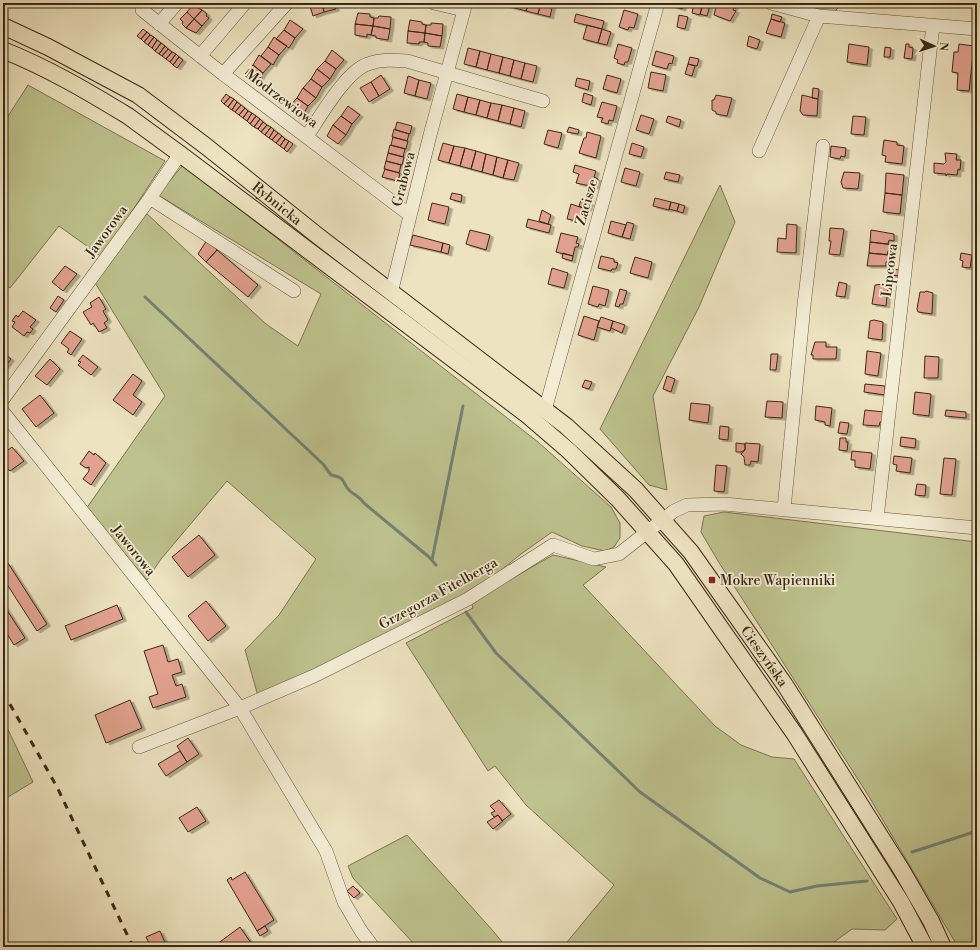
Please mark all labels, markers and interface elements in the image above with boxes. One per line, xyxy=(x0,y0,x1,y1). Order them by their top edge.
north arrow xyxy=(914,26,954,66)
text: N xyxy=(936,42,950,51)
street label: Modrzewiowa xyxy=(241,66,322,133)
street label: Grabowa xyxy=(388,149,420,209)
street label: Zacisze xyxy=(572,177,602,228)
street label: Rybnicka xyxy=(248,178,306,230)
street label: Jaworowa xyxy=(81,201,132,262)
street label: Lipcowa xyxy=(878,242,902,298)
street label: Jaworowa xyxy=(107,521,160,581)
street label: Grzegorza Fitelberga xyxy=(376,553,502,634)
place label: Mokre Wapienniki xyxy=(720,572,836,590)
marker: Mokre Wapienniki xyxy=(707,575,717,585)
street label: Cieszyńska xyxy=(736,623,792,691)

